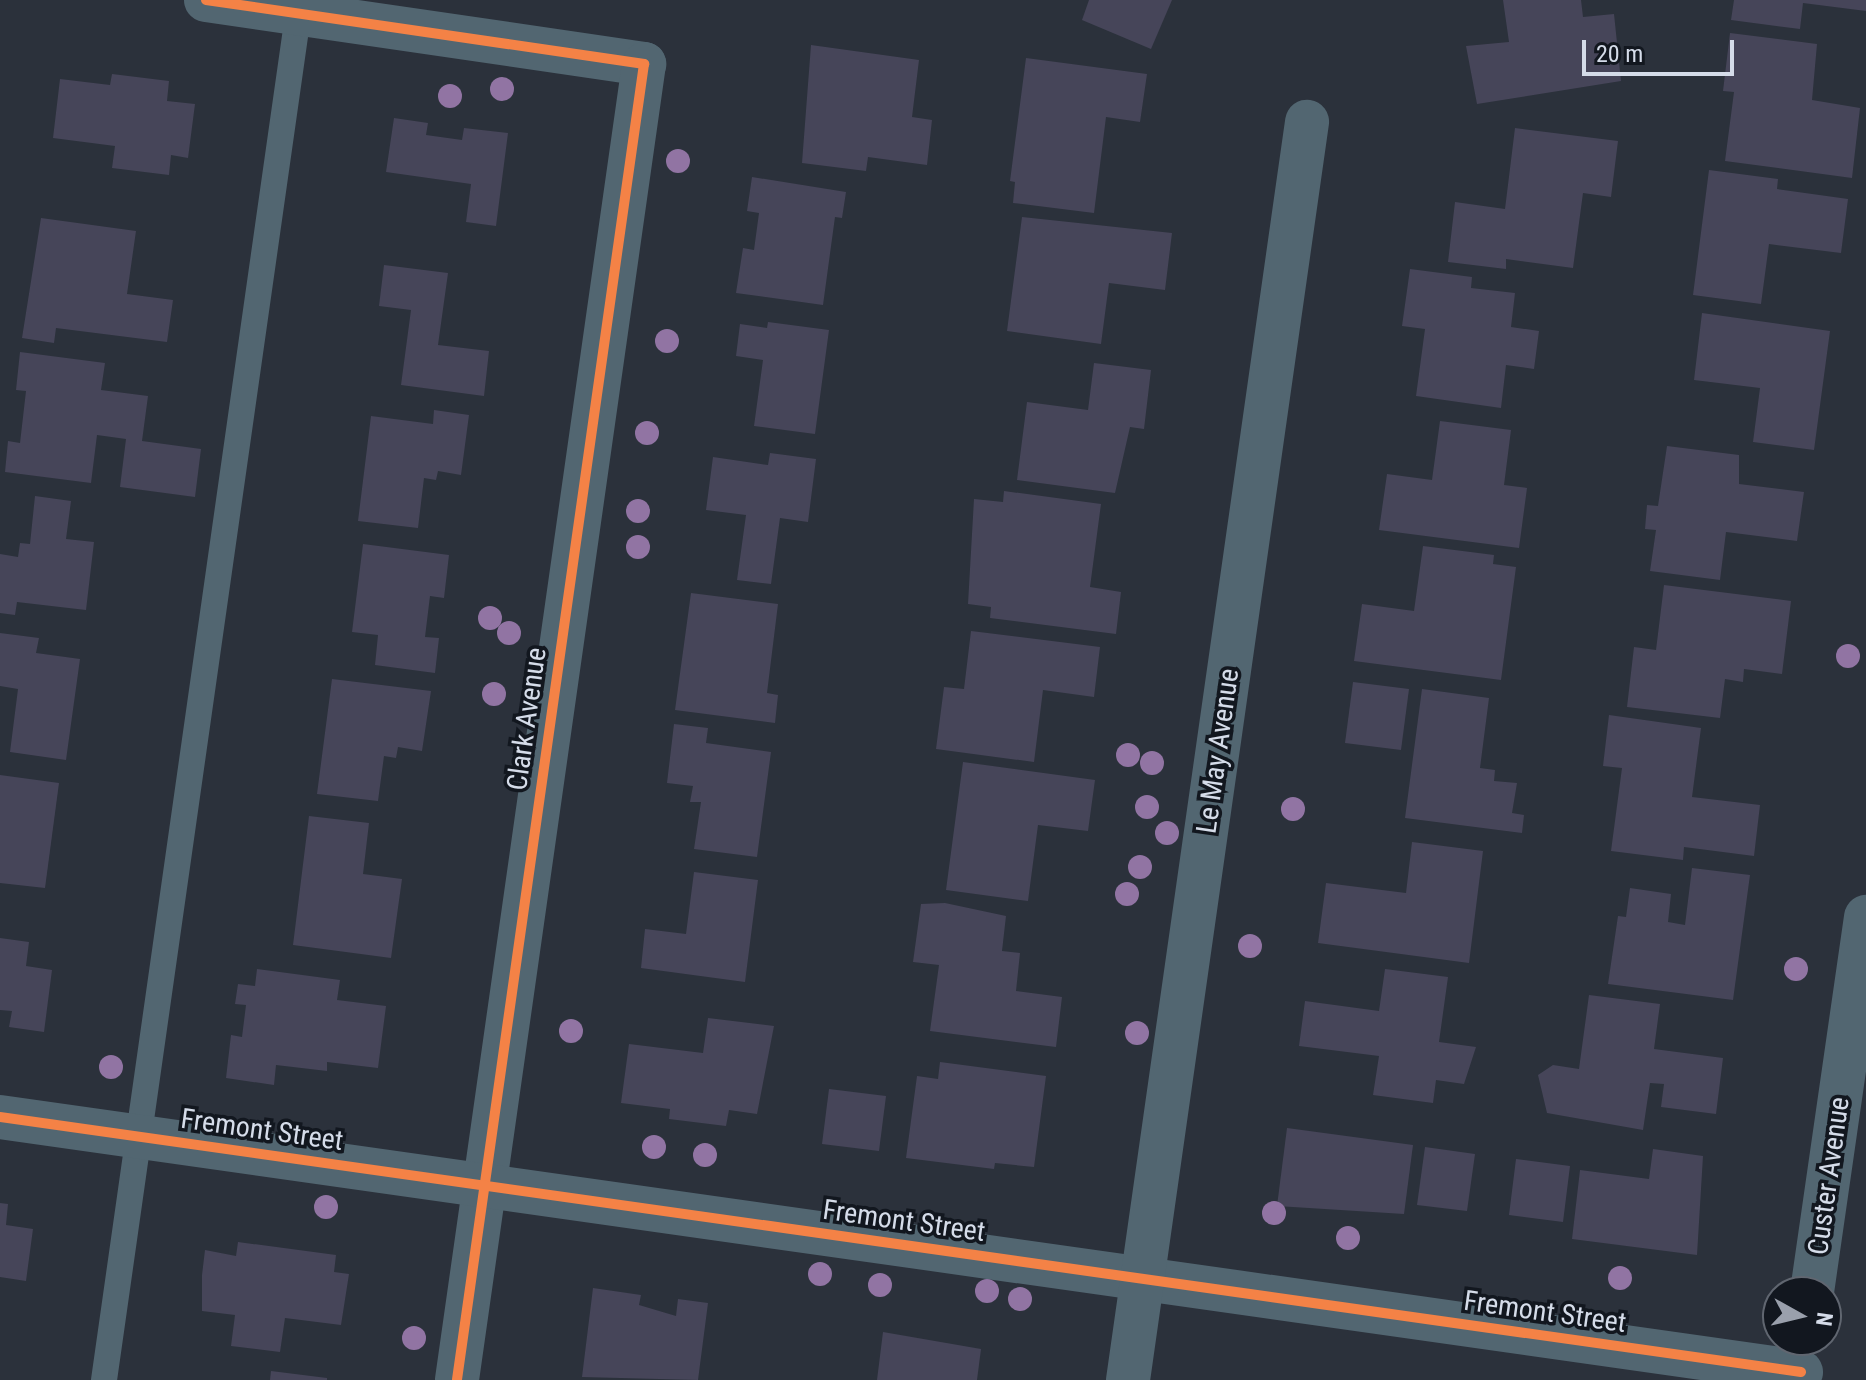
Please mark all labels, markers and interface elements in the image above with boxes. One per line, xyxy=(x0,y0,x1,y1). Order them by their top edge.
scale bar xyxy=(1586,24,1738,74)
text: 20 m xyxy=(1596,40,1643,68)
street label: Clark Avenue xyxy=(500,645,554,793)
street label: Le May Avenue xyxy=(1190,667,1246,835)
street label: Custer Avenue xyxy=(1801,1095,1857,1257)
street label: Fremont Street xyxy=(179,1102,345,1158)
street label: Fremont Street xyxy=(821,1193,987,1249)
north arrow xyxy=(1762,1276,1842,1356)
street label: Fremont Street xyxy=(1462,1284,1628,1340)
text: N xyxy=(1811,1311,1838,1328)

